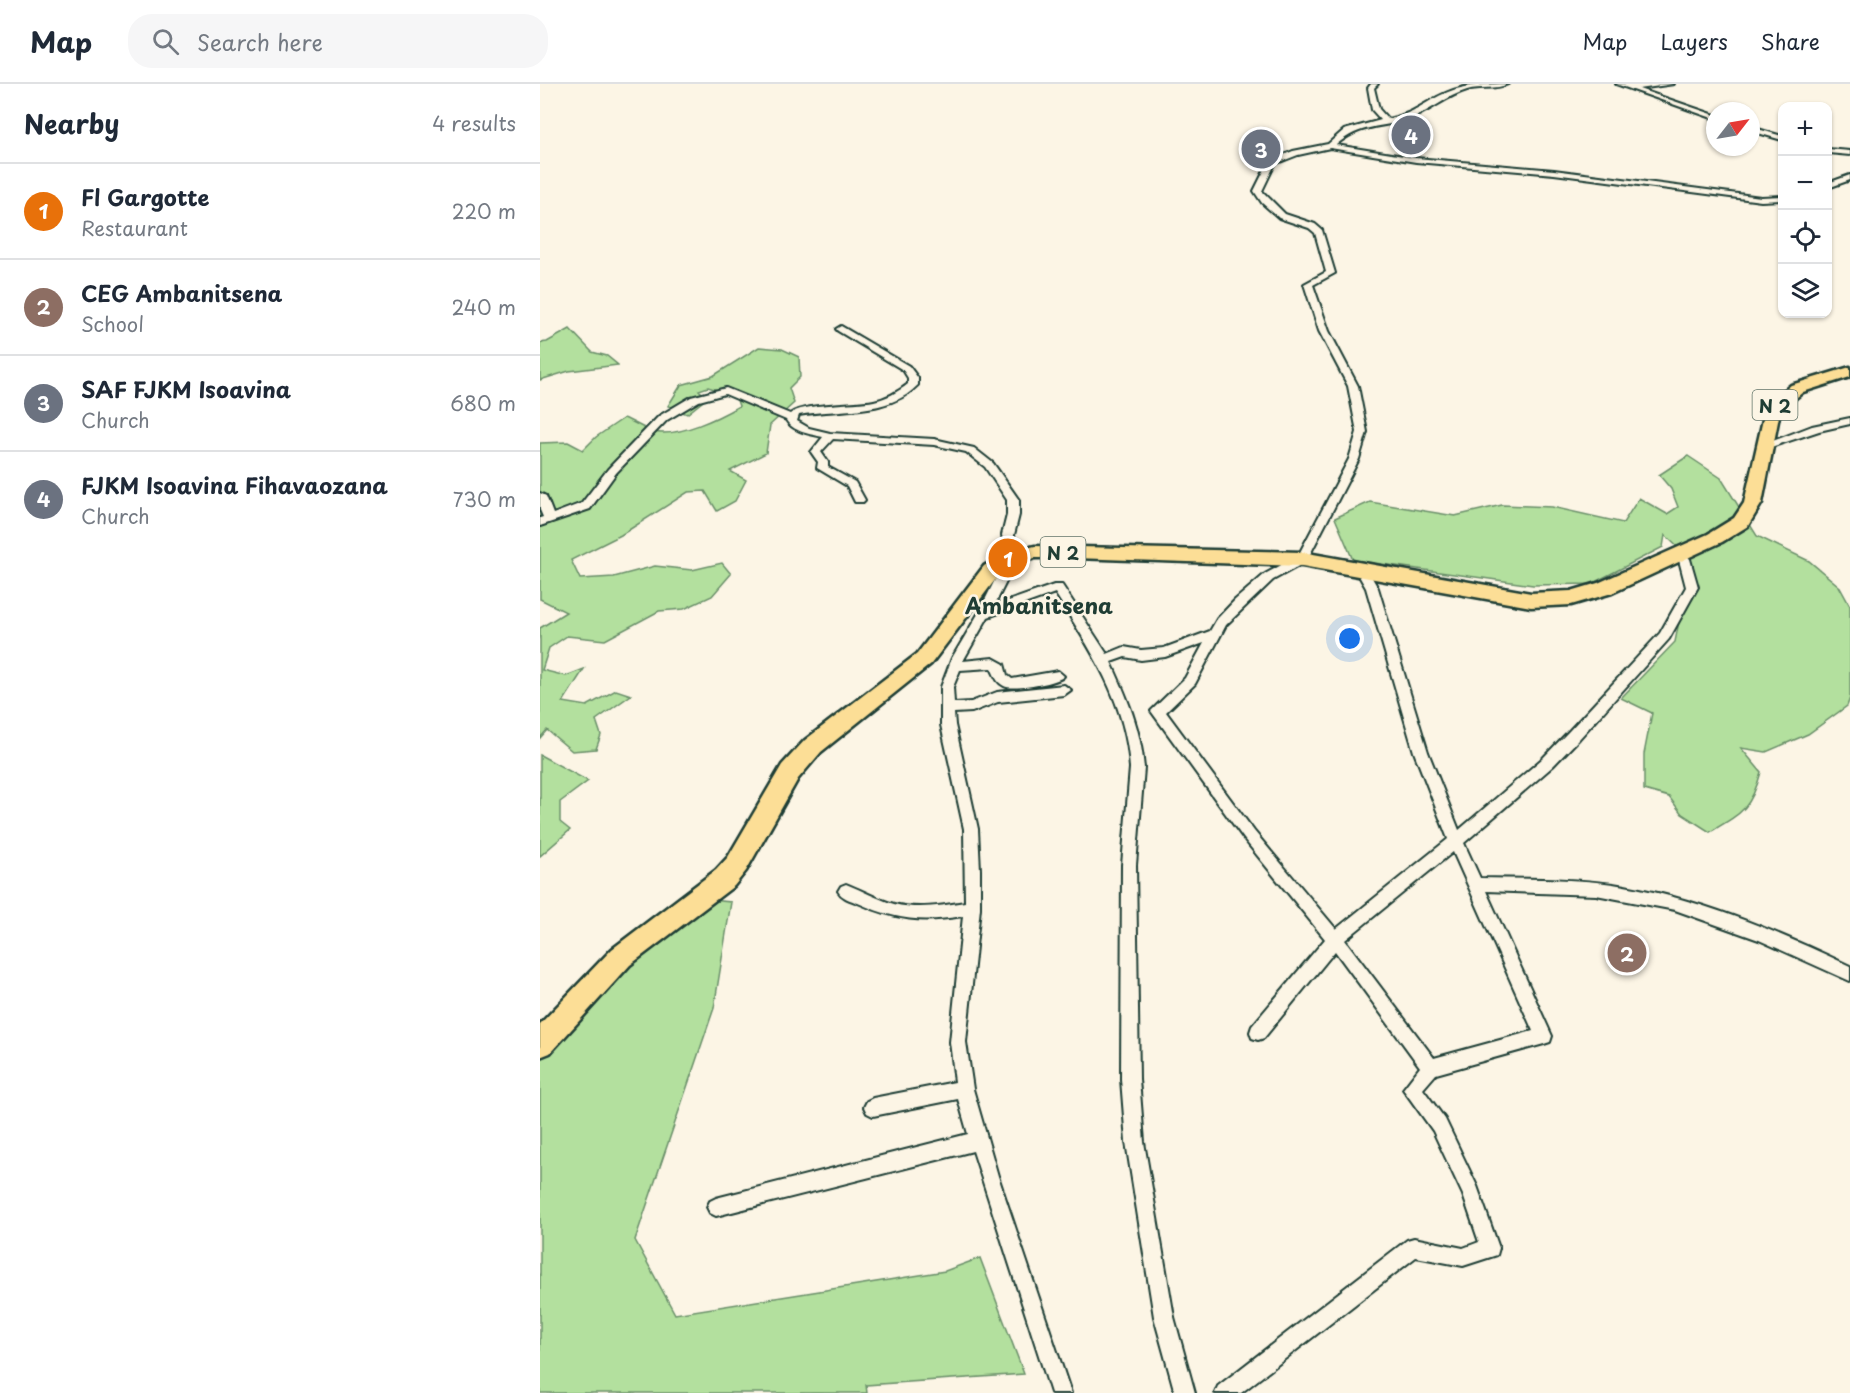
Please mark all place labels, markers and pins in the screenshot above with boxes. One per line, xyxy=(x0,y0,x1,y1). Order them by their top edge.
pin: 4 xyxy=(1392,112,1430,158)
pin: 3 xyxy=(1242,126,1280,172)
pin: 1 xyxy=(988,536,1028,580)
pin: 2 xyxy=(1608,930,1646,976)

